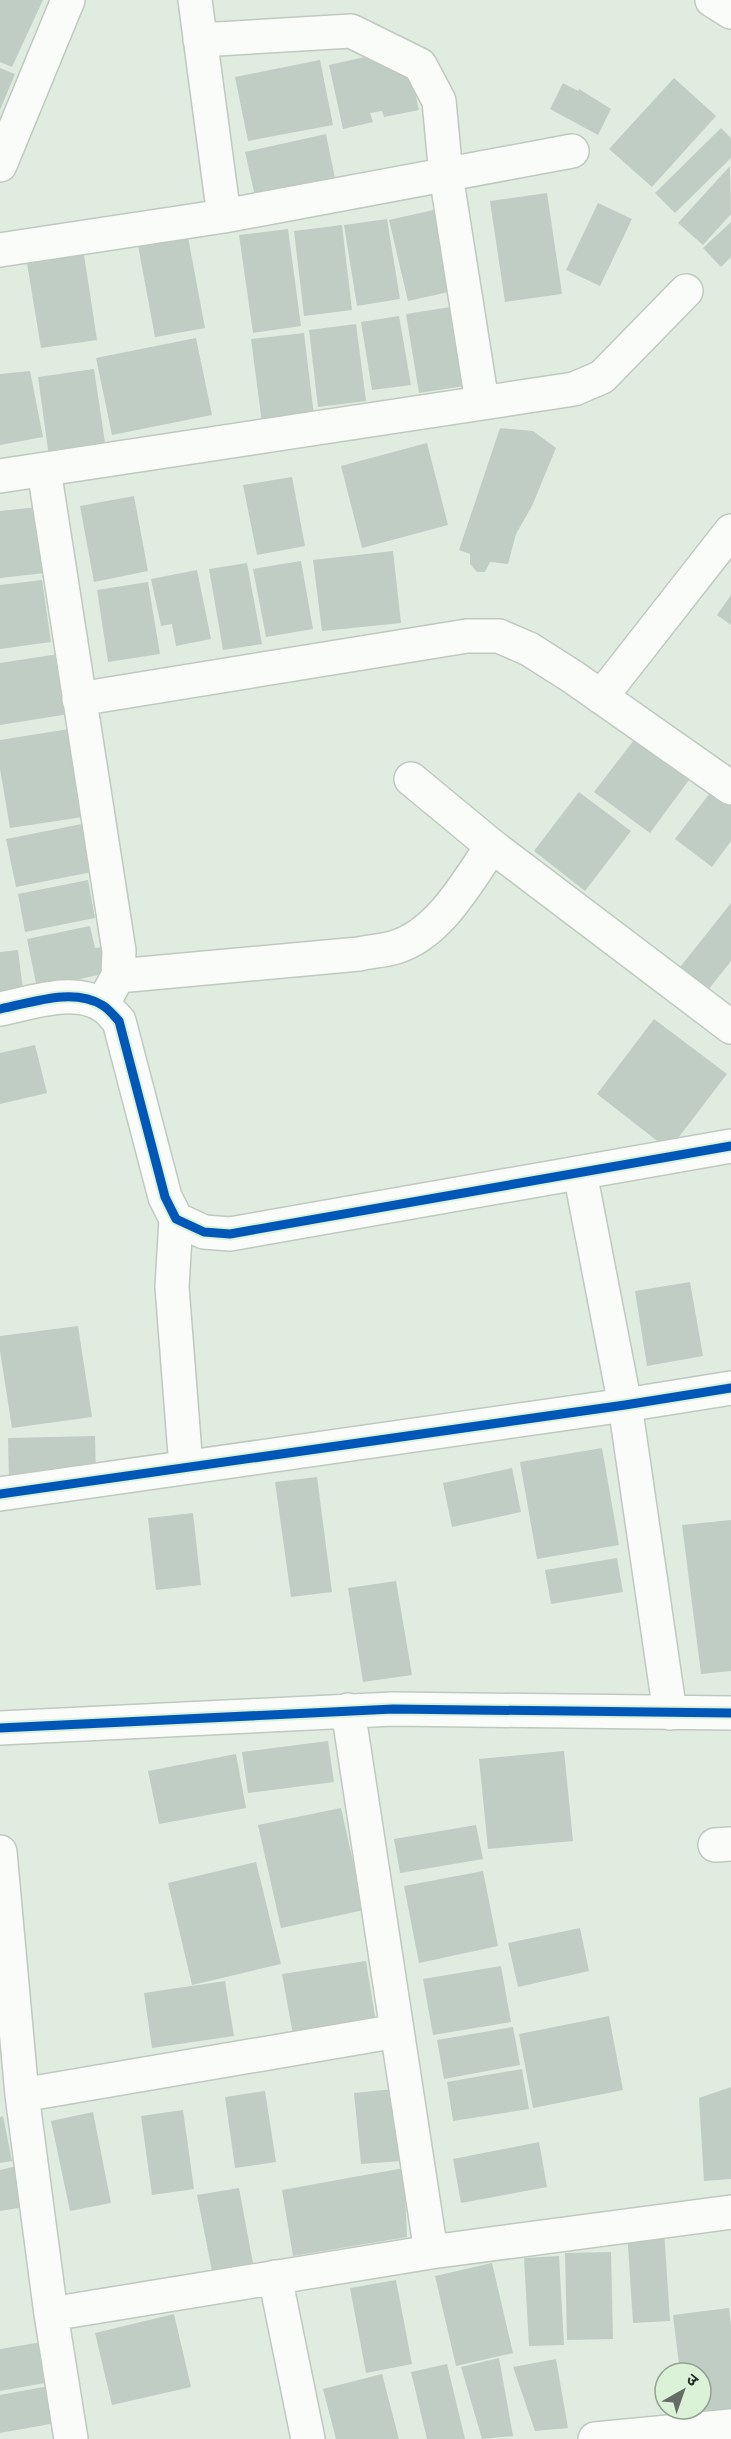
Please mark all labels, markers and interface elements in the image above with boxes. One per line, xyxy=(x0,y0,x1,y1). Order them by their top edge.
north arrow xyxy=(653,2361,713,2421)
text: उ xyxy=(683,2370,702,2391)

